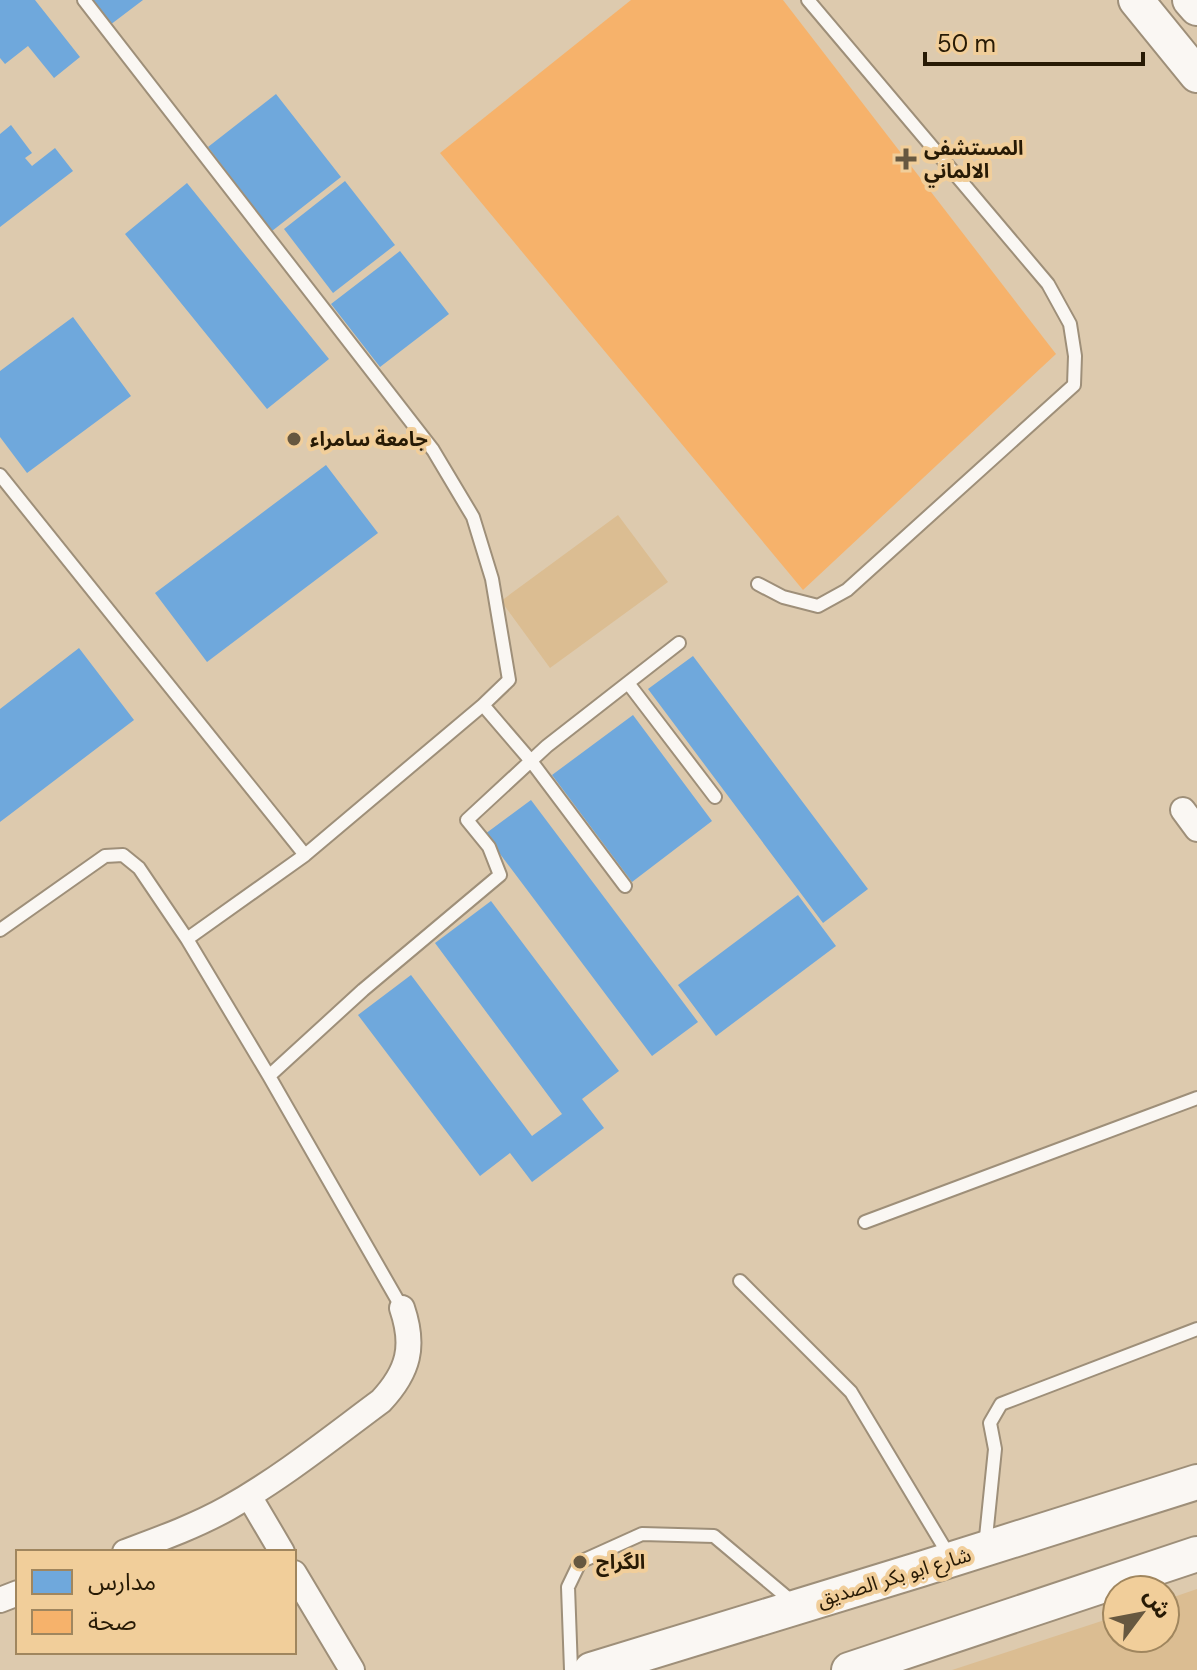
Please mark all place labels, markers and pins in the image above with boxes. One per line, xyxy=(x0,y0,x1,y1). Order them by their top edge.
place label: المستشفى الالماني xyxy=(924,135,1023,188)
marker: المستشفى الالماني xyxy=(895,148,917,170)
place label: جامعة سامراء xyxy=(310,426,428,452)
marker: جامعة سامراء xyxy=(285,430,303,448)
place label: الگراج xyxy=(596,1549,645,1577)
marker: الگراج xyxy=(571,1553,589,1571)

